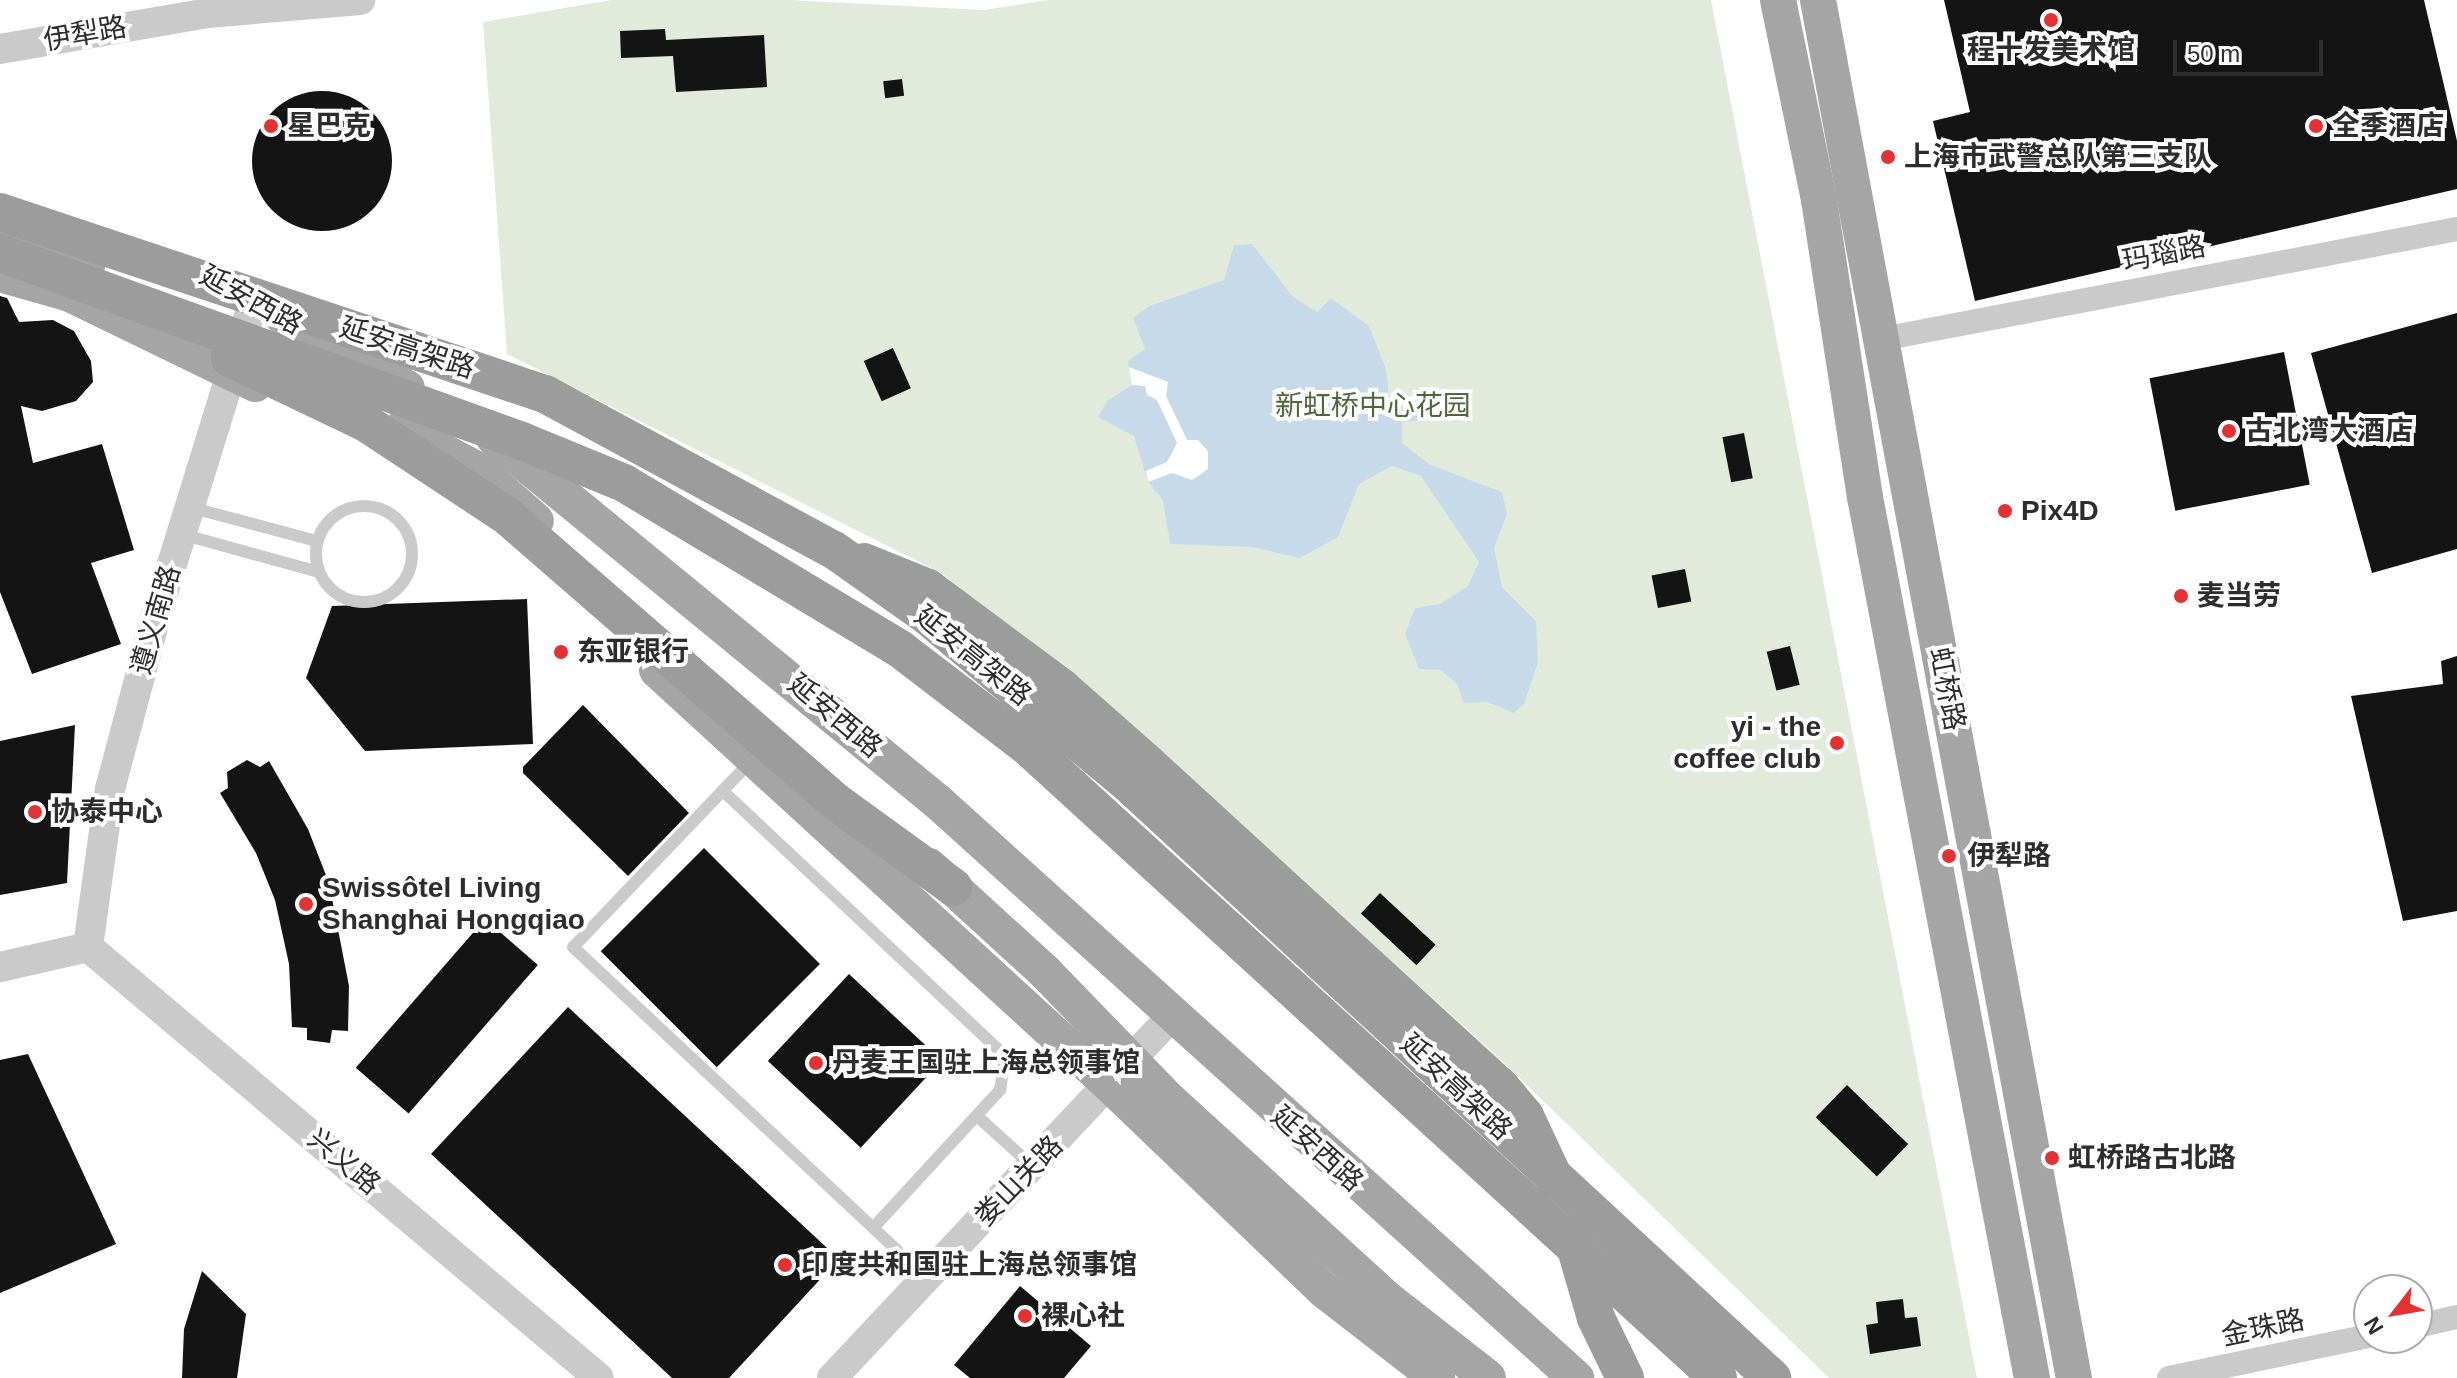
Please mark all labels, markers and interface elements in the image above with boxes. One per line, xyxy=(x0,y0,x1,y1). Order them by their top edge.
street label: 伊犁路 xyxy=(41,10,129,58)
marker: 程十发美术馆 xyxy=(2042,11,2060,29)
scale bar xyxy=(2177,24,2327,74)
place label: 程十发美术馆 xyxy=(1967,33,2135,67)
text: 50 m xyxy=(2187,40,2240,67)
place label: 星巴克 xyxy=(287,109,371,143)
place label: 全季酒店 xyxy=(2332,109,2444,143)
marker: 星巴克 xyxy=(262,117,280,135)
marker: 全季酒店 xyxy=(2307,117,2325,135)
place label: 上海市武警总队第三支队 xyxy=(1904,140,2212,174)
marker: 上海市武警总队第三支队 xyxy=(1879,148,1897,166)
street label: 玛瑙路 xyxy=(2120,229,2208,279)
street label: 延安西路 xyxy=(194,258,308,342)
street label: 延安高架路 xyxy=(335,310,479,386)
park label: 新虹桥中心花园 xyxy=(1275,389,1471,423)
place label: 古北湾大酒店 xyxy=(2245,414,2413,448)
marker: 古北湾大酒店 xyxy=(2220,422,2238,440)
place label: Pix4D xyxy=(2021,494,2099,528)
marker: Pix4D xyxy=(1996,502,2014,520)
street label: 遵义南路 xyxy=(124,562,188,678)
place label: 麦当劳 xyxy=(2197,579,2281,613)
marker: 麦当劳 xyxy=(2172,587,2190,605)
street label: 延安高架路 xyxy=(908,599,1038,713)
place label: 东亚银行 xyxy=(577,635,689,669)
marker: 东亚银行 xyxy=(552,643,570,661)
street label: 虹桥路 xyxy=(1922,645,1972,733)
street label: 延安西路 xyxy=(781,667,889,765)
place label: yi - the coffee club xyxy=(1673,710,1821,776)
marker: yi - the coffee club xyxy=(1828,734,1846,752)
place label: 协泰中心 xyxy=(51,795,163,829)
marker: 协泰中心 xyxy=(26,803,44,821)
place label: 伊犁路 xyxy=(1967,839,2051,873)
marker: 伊犁路 xyxy=(1938,845,1960,867)
place label: Swissôtel Living Shanghai Hongqiao xyxy=(322,871,585,937)
marker: Swissôtel Living Shanghai Hongqiao xyxy=(297,895,315,913)
street label: 延安高架路 xyxy=(1393,1027,1519,1147)
place label: 丹麦王国驻上海总领事馆 xyxy=(832,1046,1140,1080)
marker: 丹麦王国驻上海总领事馆 xyxy=(807,1054,825,1072)
street label: 延安西路 xyxy=(1264,1099,1370,1199)
street label: 兴义路 xyxy=(301,1122,387,1202)
street label: 娄山关路 xyxy=(968,1129,1070,1233)
place label: 虹桥路古北路 xyxy=(2068,1141,2236,1175)
marker: 虹桥路古北路 xyxy=(2043,1149,2061,1167)
place label: 印度共和国驻上海总领事馆 xyxy=(801,1248,1137,1282)
marker: 印度共和国驻上海总领事馆 xyxy=(776,1256,794,1274)
north arrow xyxy=(2353,1274,2433,1354)
place label: 裸心社 xyxy=(1041,1299,1125,1333)
street label: 金珠路 xyxy=(2218,1303,2308,1353)
marker: 裸心社 xyxy=(1016,1307,1034,1325)
text: N xyxy=(2359,1312,2389,1339)

